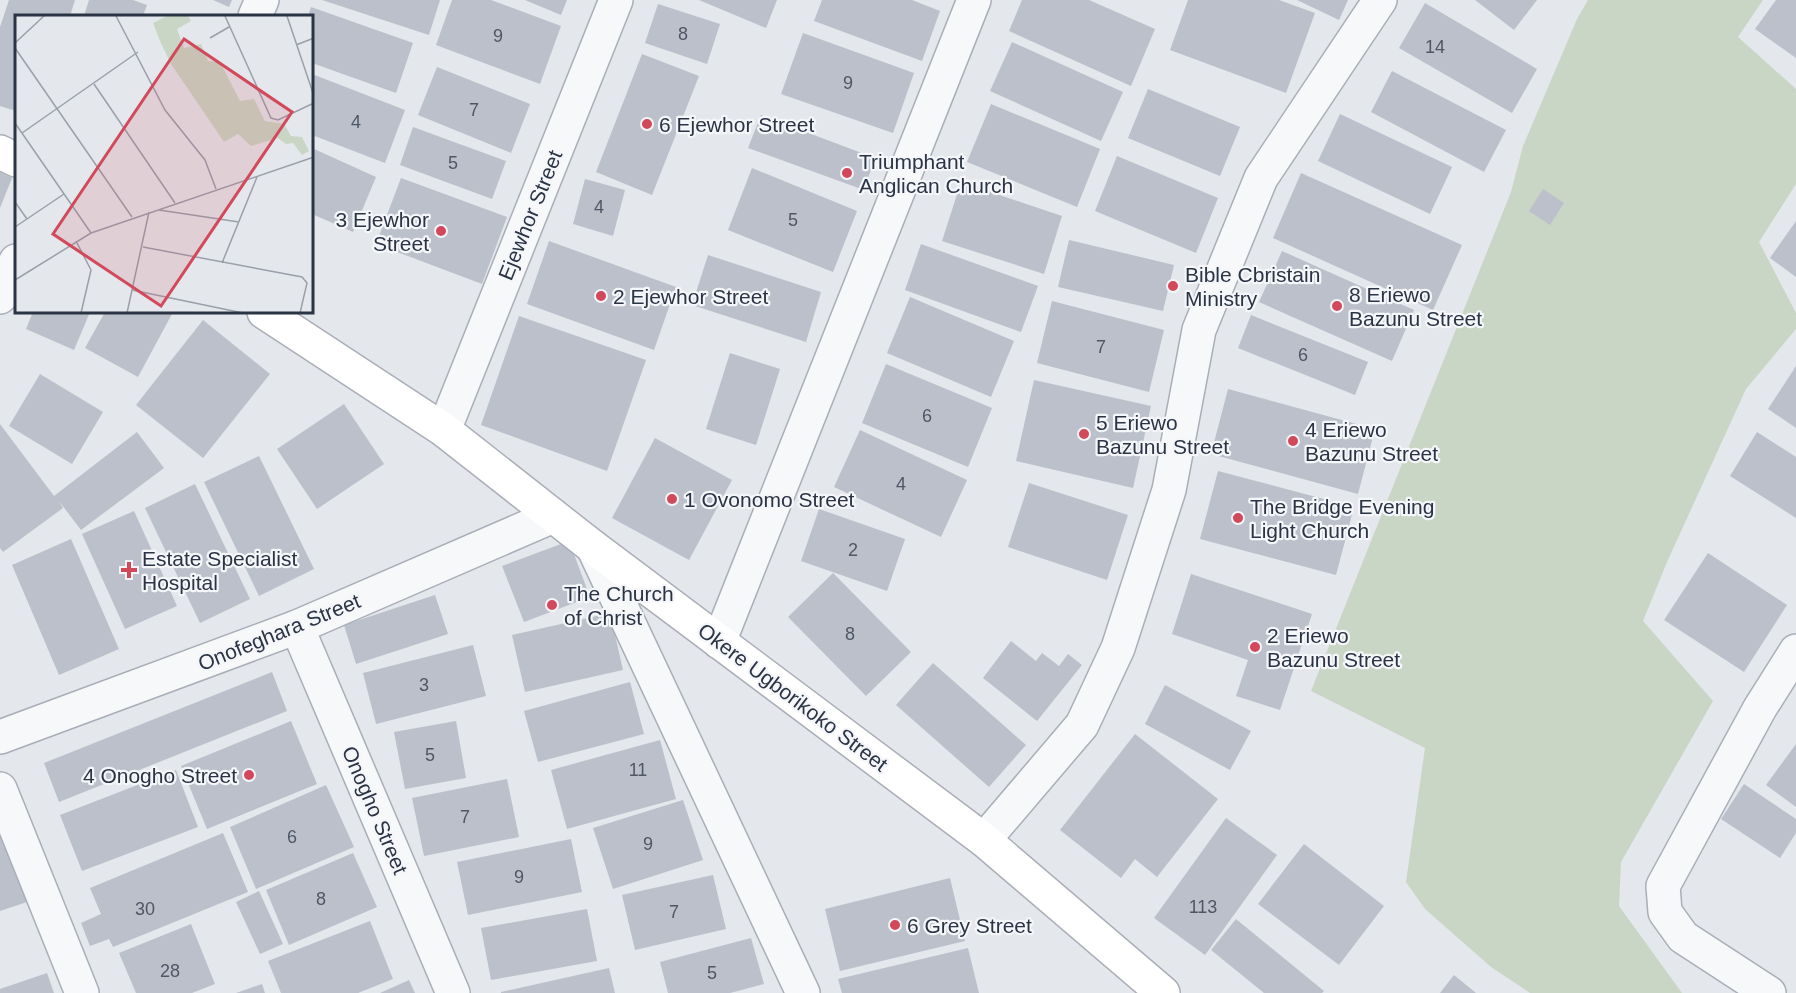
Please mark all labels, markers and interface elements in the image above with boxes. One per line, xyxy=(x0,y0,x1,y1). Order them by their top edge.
inset map xyxy=(15,15,314,314)
house number: 8 xyxy=(678,24,688,44)
house number: 9 xyxy=(493,26,503,46)
house number: 14 xyxy=(1425,37,1445,57)
house number: 9 xyxy=(843,73,853,93)
house number: 7 xyxy=(469,100,479,120)
house number: 4 xyxy=(351,112,361,132)
place label: 6 Ejewhor Street xyxy=(659,113,814,136)
marker: 6 Ejewhor Street xyxy=(640,117,654,131)
street label: Ejewhor Street xyxy=(494,147,567,283)
place label: Triumphant Anglican Church xyxy=(859,150,1013,197)
house number: 5 xyxy=(448,153,458,173)
marker: Triumphant Anglican Church xyxy=(840,166,854,180)
house number: 4 xyxy=(594,197,604,217)
place label: 3 Ejewhor Street xyxy=(336,208,429,255)
house number: 5 xyxy=(788,210,798,230)
marker: 3 Ejewhor Street xyxy=(434,224,448,238)
place label: Bible Cbristain Ministry xyxy=(1185,263,1320,310)
marker: Bible Cbristain Ministry xyxy=(1166,279,1180,293)
place label: 8 Eriewo Bazunu Street xyxy=(1349,283,1482,330)
place label: 2 Ejewhor Street xyxy=(613,285,768,308)
marker: 2 Ejewhor Street xyxy=(594,289,608,303)
marker: 8 Eriewo Bazunu Street xyxy=(1330,299,1344,313)
house number: 7 xyxy=(1096,337,1106,357)
house number: 6 xyxy=(1298,345,1308,365)
house number: 6 xyxy=(922,406,932,426)
place label: 5 Eriewo Bazunu Street xyxy=(1096,411,1229,458)
place label: 4 Eriewo Bazunu Street xyxy=(1305,418,1438,465)
marker: 5 Eriewo Bazunu Street xyxy=(1077,427,1091,441)
marker: 4 Eriewo Bazunu Street xyxy=(1286,434,1300,448)
house number: 4 xyxy=(896,474,906,494)
place label: 1 Ovonomo Street xyxy=(684,488,855,511)
marker: 1 Ovonomo Street xyxy=(665,492,679,506)
place label: The Bridge Evening Light Church xyxy=(1250,495,1434,542)
marker: The Bridge Evening Light Church xyxy=(1231,511,1245,525)
house number: 2 xyxy=(848,540,858,560)
place label: Estate Specialist Hospital xyxy=(142,547,297,594)
marker: Estate Specialist Hospital xyxy=(120,561,138,579)
place label: The Church of Christ xyxy=(564,582,674,629)
street label: Onofeghara Street xyxy=(195,589,364,675)
marker: The Church of Christ xyxy=(545,598,559,612)
street label: Okere Ugborikoko Street xyxy=(694,618,892,776)
house number: 8 xyxy=(845,624,855,644)
place label: 2 Eriewo Bazunu Street xyxy=(1267,624,1400,671)
marker: 2 Eriewo Bazunu Street xyxy=(1248,640,1262,654)
house number: 3 xyxy=(419,675,429,695)
street label: Onogho Street xyxy=(338,743,412,878)
house number: 5 xyxy=(425,745,435,765)
house number: 11 xyxy=(629,760,647,780)
place label: 4 Onogho Street xyxy=(83,764,237,787)
marker: 4 Onogho Street xyxy=(242,768,256,782)
house number: 7 xyxy=(460,807,470,827)
house number: 6 xyxy=(287,827,297,847)
house number: 9 xyxy=(643,834,653,854)
house number: 9 xyxy=(514,867,524,887)
house number: 8 xyxy=(316,889,326,909)
house number: 113 xyxy=(1189,897,1217,917)
house number: 30 xyxy=(135,899,155,919)
house number: 7 xyxy=(669,902,679,922)
place label: 6 Grey Street xyxy=(907,914,1032,937)
marker: 6 Grey Street xyxy=(888,918,902,932)
house number: 28 xyxy=(160,961,180,981)
house number: 5 xyxy=(707,963,717,983)

